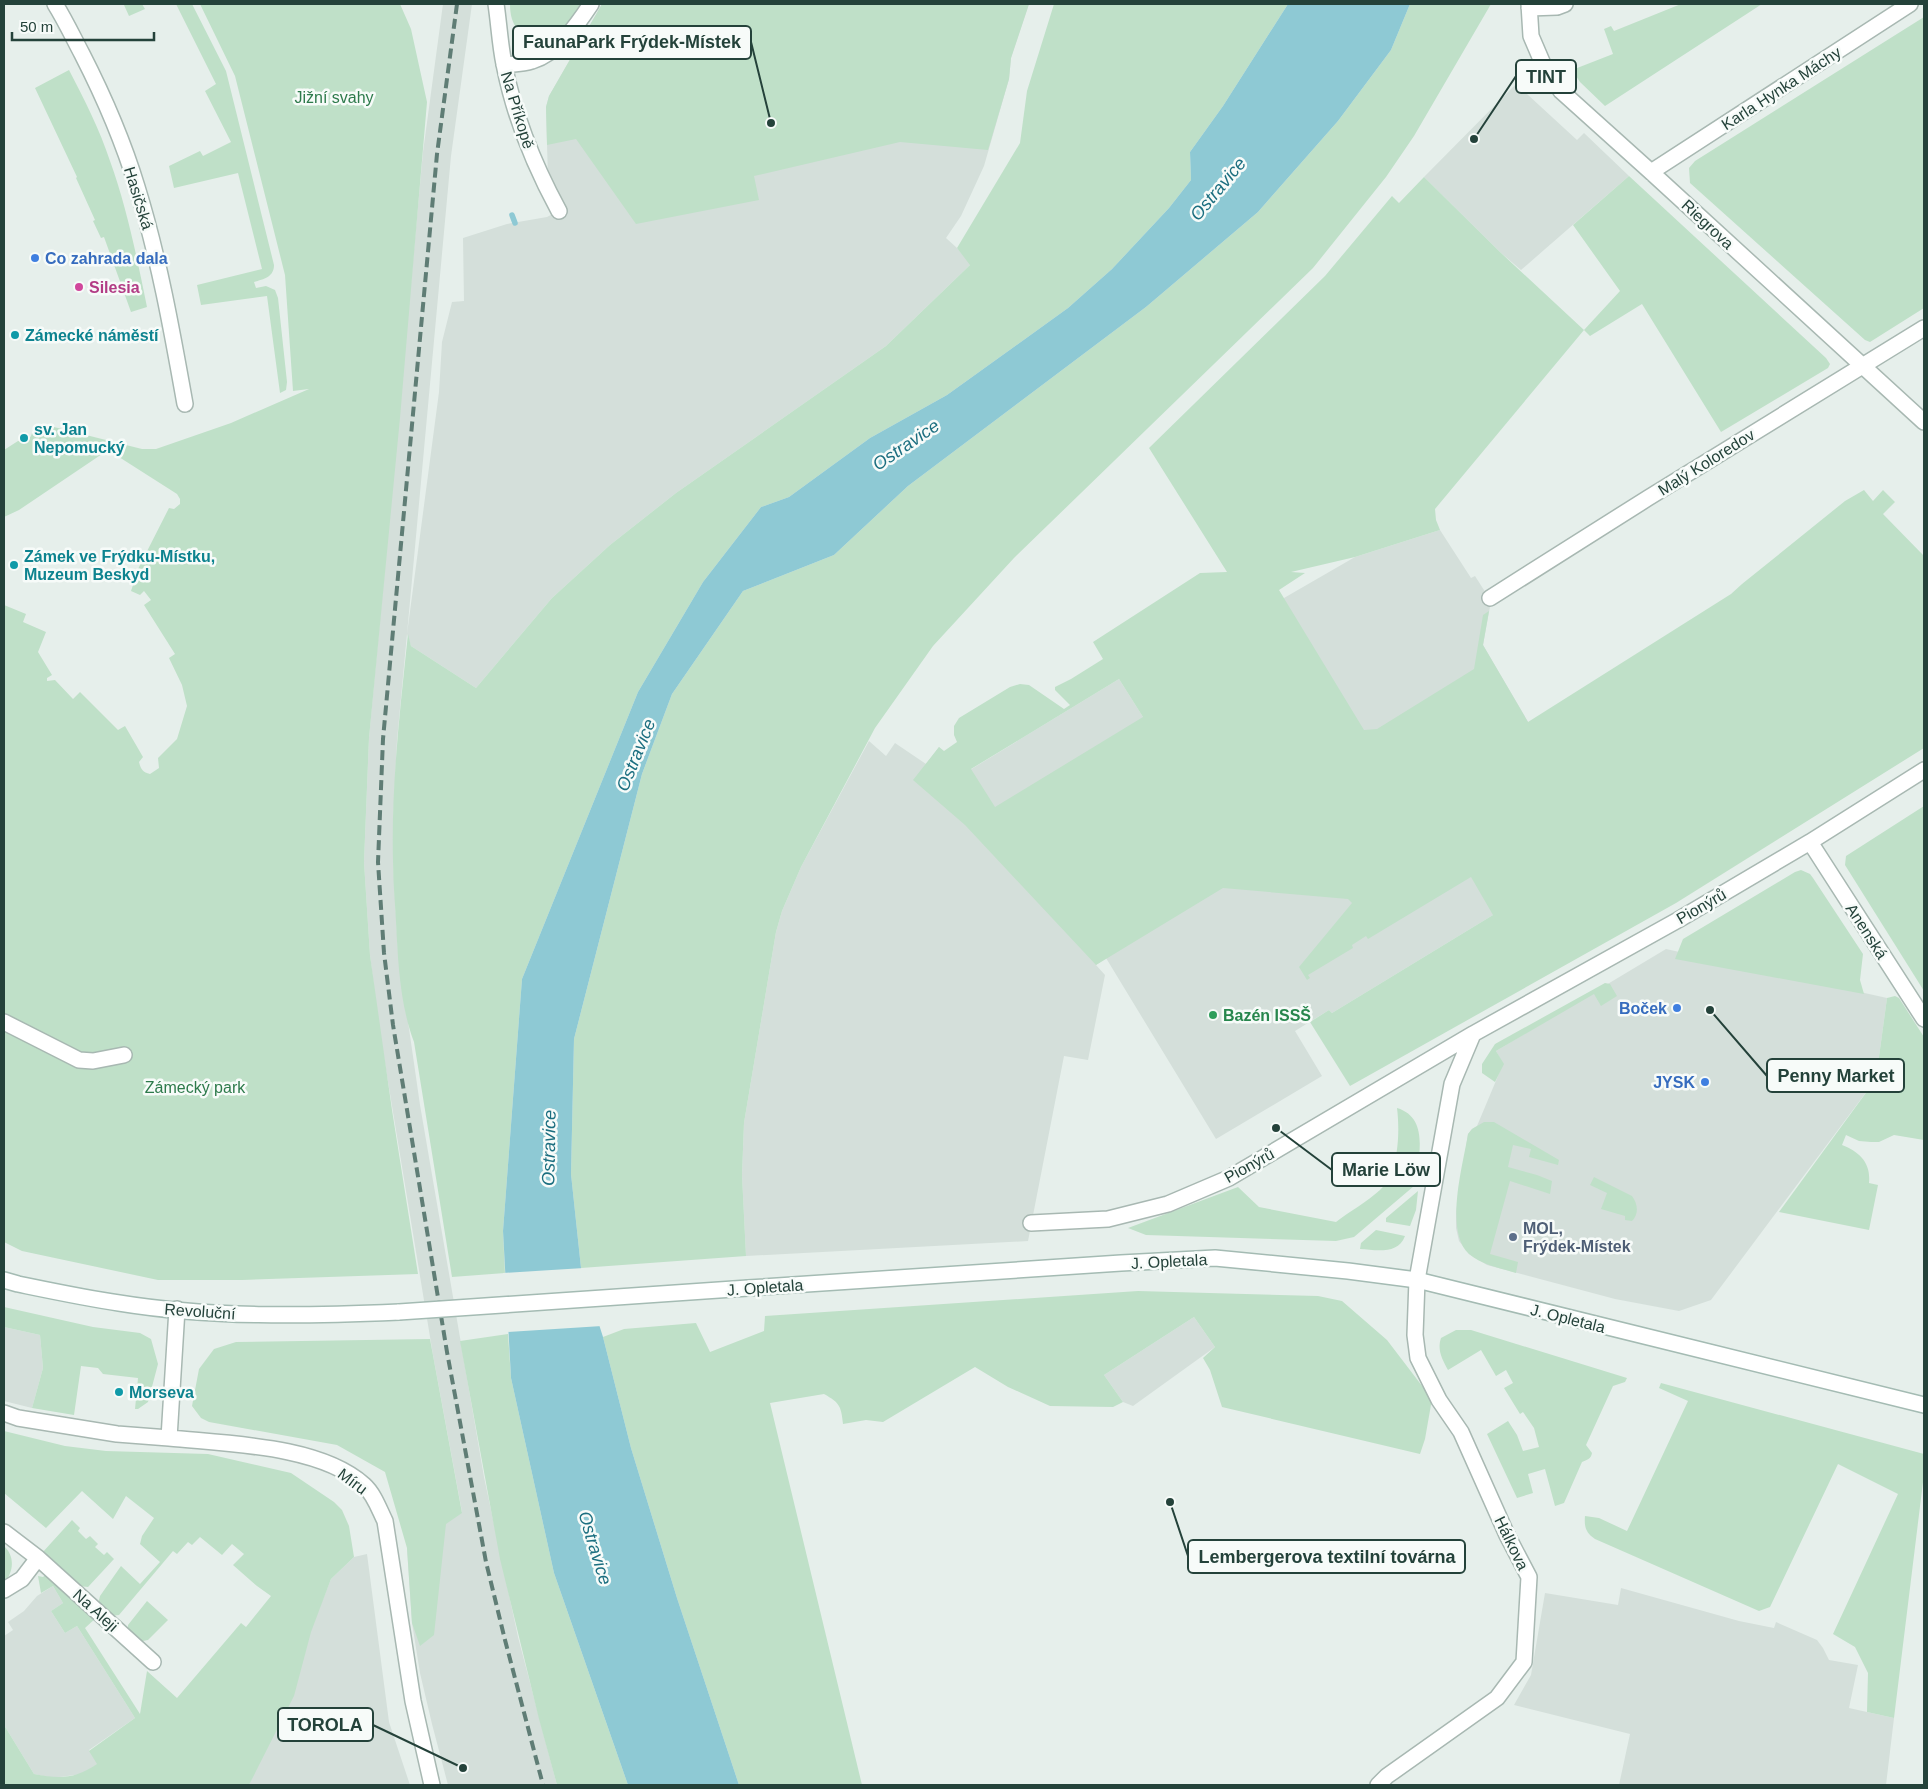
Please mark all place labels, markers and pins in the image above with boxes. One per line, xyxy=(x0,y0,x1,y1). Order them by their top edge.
callout: FaunaPark Frýdek-Místek xyxy=(513,26,751,59)
callout: TINT xyxy=(1516,60,1576,93)
place label: Co zahrada dala xyxy=(45,250,168,267)
marker: Co zahrada dala xyxy=(29,252,41,264)
place label: Silesia xyxy=(89,279,140,296)
marker: Silesia xyxy=(73,281,85,293)
place label: Zámecké náměstí xyxy=(25,327,159,344)
marker: Zámecké náměstí xyxy=(9,329,21,341)
place label: sv. Jan Nepomucký xyxy=(34,421,125,456)
marker: sv. Jan Nepomucký xyxy=(18,432,30,444)
place label: Zámek ve Frýdku-Místku, Muzeum Beskyd xyxy=(24,548,215,583)
marker: Zámek ve Frýdku-Místku, Muzeum Beskyd xyxy=(8,559,20,571)
place label: Boček xyxy=(1619,1000,1667,1017)
marker: Boček xyxy=(1671,1002,1683,1014)
place label: Bazén ISSŠ xyxy=(1223,1006,1311,1024)
marker: Bazén ISSŠ xyxy=(1207,1009,1219,1021)
callout: Penny Market xyxy=(1767,1059,1904,1092)
place label: JYSK xyxy=(1653,1074,1695,1091)
marker: JYSK xyxy=(1699,1076,1711,1088)
callout: Marie Löw xyxy=(1332,1153,1440,1186)
place label: MOL, Frýdek-Místek xyxy=(1523,1220,1631,1255)
marker: MOL, Frýdek-Místek xyxy=(1507,1231,1519,1243)
place label: Morseva xyxy=(129,1384,194,1401)
marker: Morseva xyxy=(113,1386,125,1398)
callout: Lembergerova textilní továrna xyxy=(1188,1540,1465,1573)
callout: TOROLA xyxy=(278,1708,373,1741)

